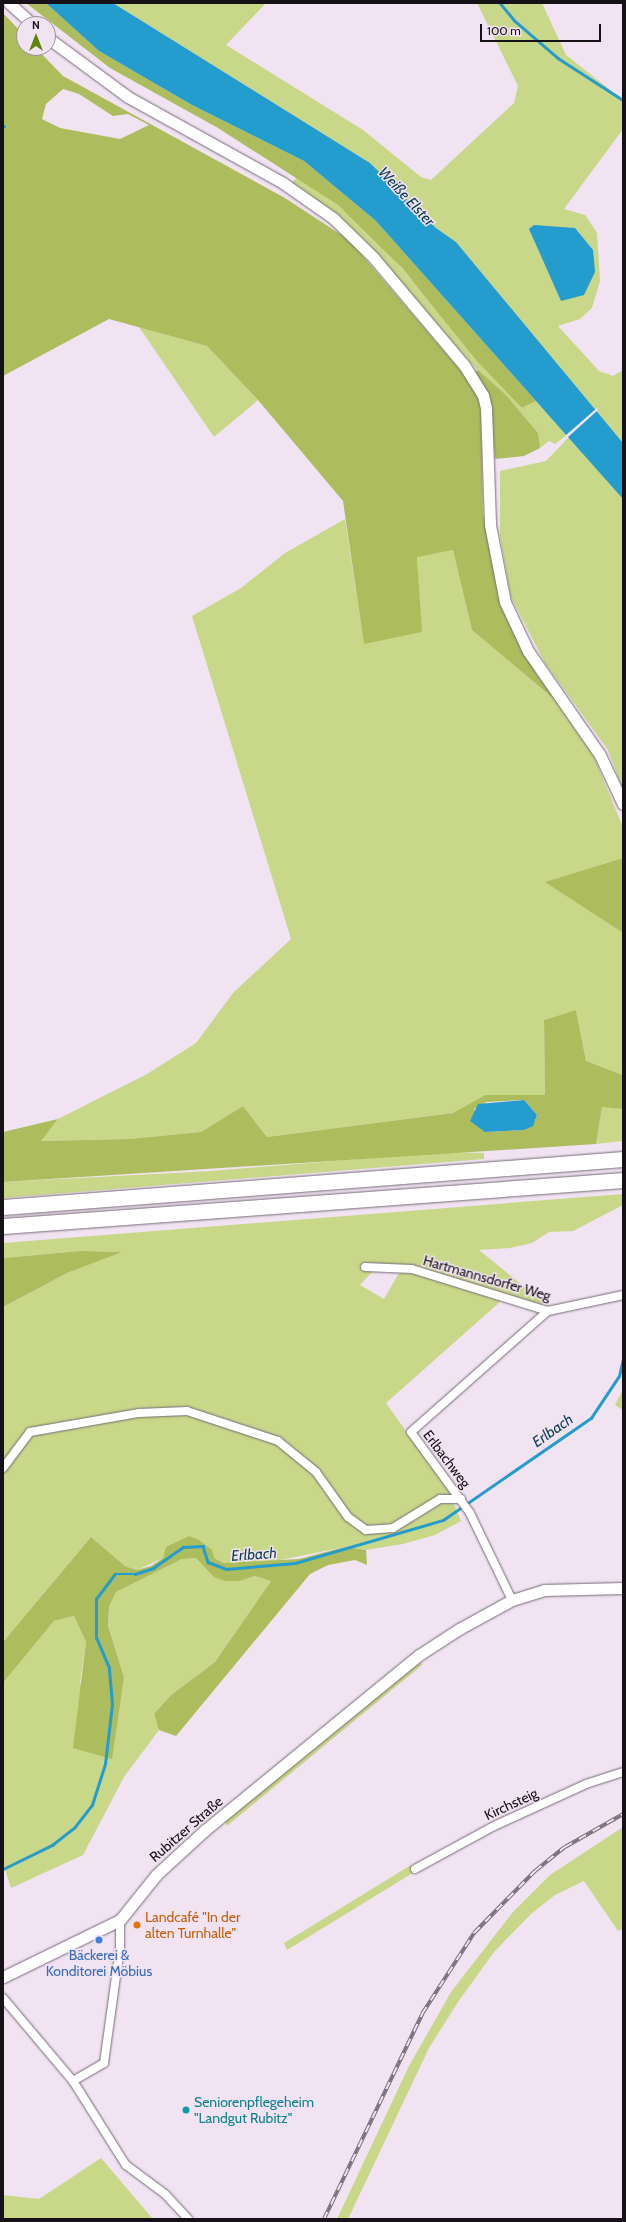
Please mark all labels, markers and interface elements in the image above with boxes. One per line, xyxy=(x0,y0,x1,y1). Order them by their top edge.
north arrow xyxy=(16,16,56,56)
scale bar xyxy=(482,16,603,42)
text: N xyxy=(32,18,40,32)
text: 100 m xyxy=(487,23,521,38)
water label: Weiße Elster xyxy=(374,164,438,230)
street label: Hartmannsdorfer Weg xyxy=(421,1252,553,1304)
water label: Erlbach xyxy=(529,1411,577,1451)
street label: Erlbachweg xyxy=(420,1427,474,1491)
water label: Erlbach xyxy=(231,1544,277,1566)
street label: Kirchsteig xyxy=(482,1784,540,1824)
street label: Rubitzer Straße xyxy=(146,1793,226,1865)
place label: Landcafé "In der alten Turnhalle" xyxy=(145,1909,240,1942)
marker: Landcafé "In der alten Turnhalle" xyxy=(132,1920,142,1930)
marker: Bäckerei & Konditorei Möbius xyxy=(94,1935,104,1945)
place label: Bäckerei & Konditorei Möbius xyxy=(46,1947,152,1980)
place label: Seniorenpflegeheim "Landgut Rubitz" xyxy=(194,2094,314,2126)
marker: Seniorenpflegeheim "Landgut Rubitz" xyxy=(181,2105,191,2115)

